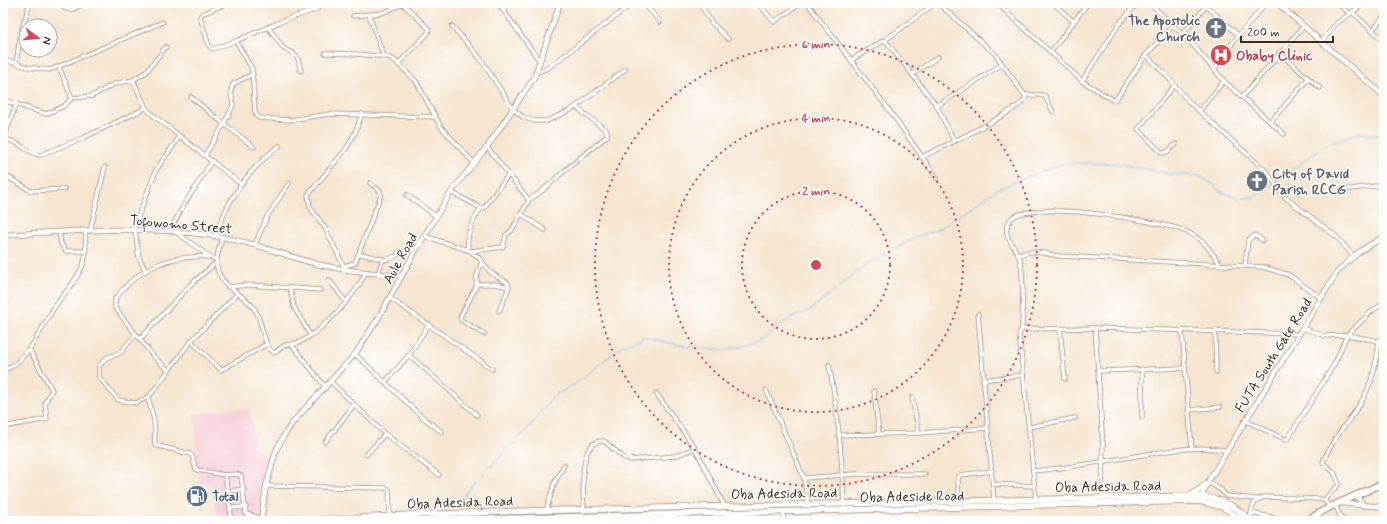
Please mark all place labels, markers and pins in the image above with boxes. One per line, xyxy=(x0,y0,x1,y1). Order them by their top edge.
place label: The Apostolic Church xyxy=(1128,12,1200,46)
church icon: The Apostolic Church xyxy=(1203,15,1229,41)
hospital icon: Obaby Clinic xyxy=(1208,42,1234,68)
place label: Obaby Clinic xyxy=(1236,47,1313,65)
place label: City of David Parish RCCG xyxy=(1272,165,1349,199)
church icon: City of David Parish RCCG xyxy=(1244,168,1270,194)
centre of rings xyxy=(809,258,823,272)
fuel station icon: Total xyxy=(184,483,210,509)
place label: Total xyxy=(212,488,239,506)

